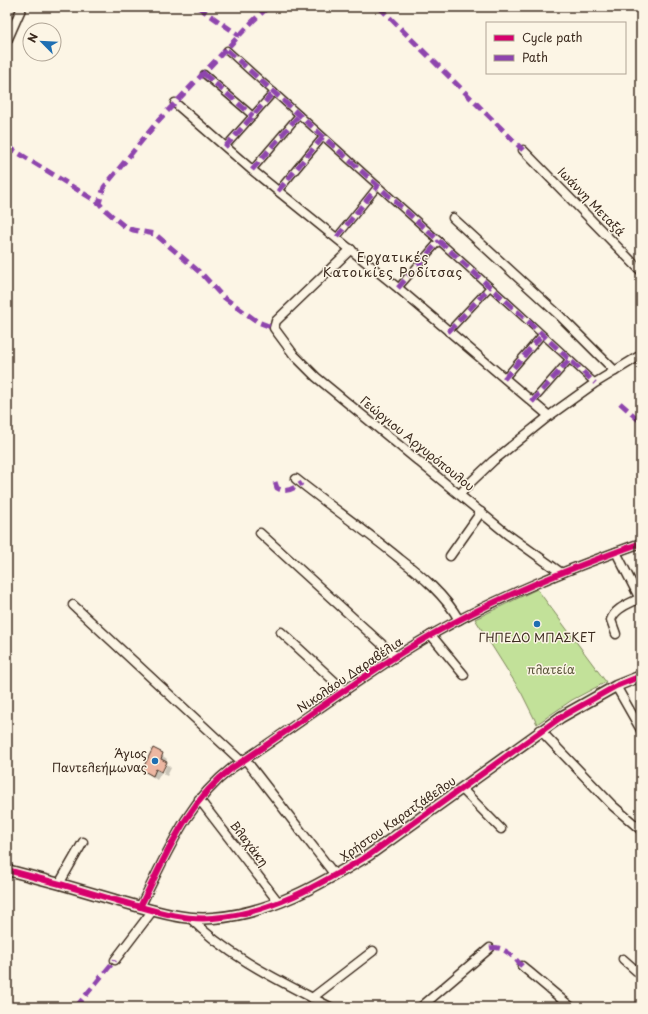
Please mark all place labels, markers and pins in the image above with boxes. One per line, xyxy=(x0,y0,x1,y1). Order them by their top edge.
marker: ΓΗΠΕΔΟ ΜΠΑΣΚΕΤ xyxy=(532,619,542,629)
place label: ΓΗΠΕΔΟ ΜΠΑΣΚΕΤ xyxy=(478,628,596,646)
place label: Άγιος Παντελεήμωνας xyxy=(52,744,147,776)
marker: Άγιος Παντελεήμωνας xyxy=(150,756,160,766)

